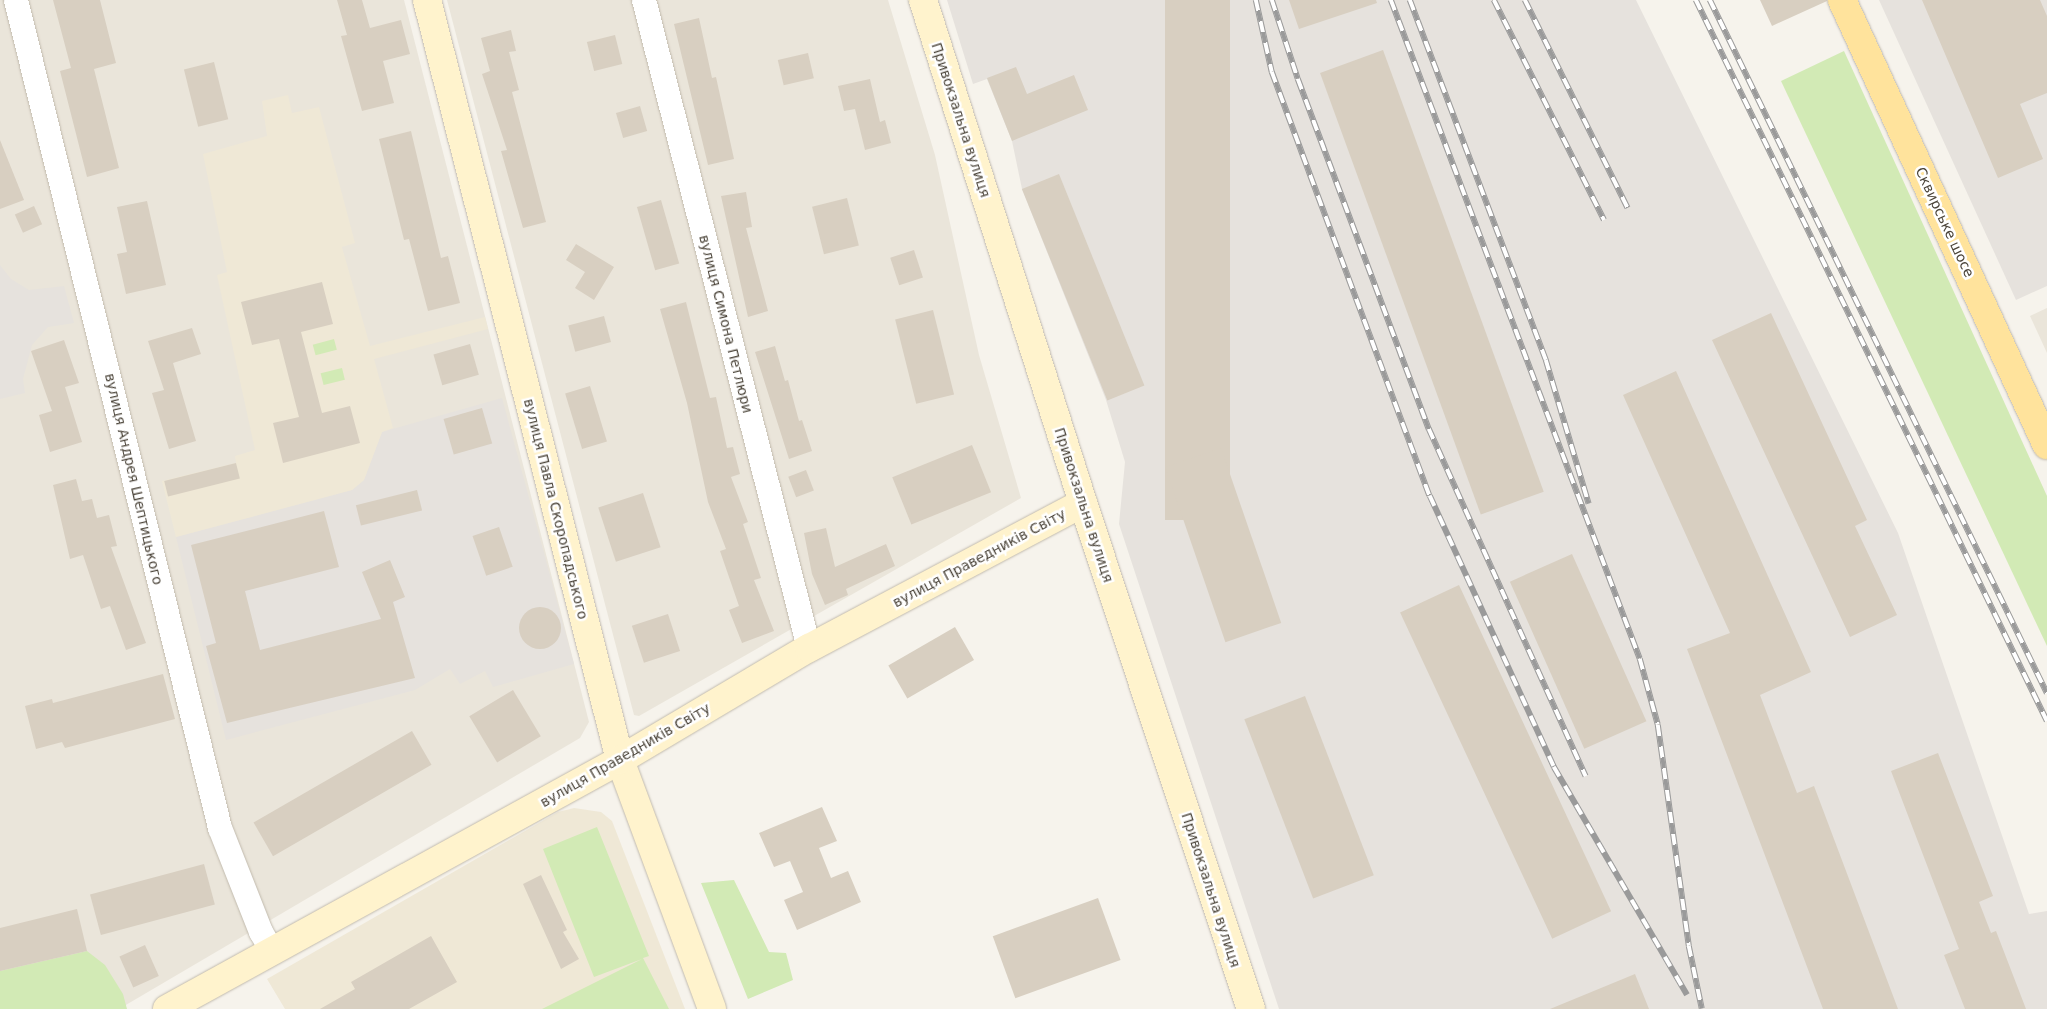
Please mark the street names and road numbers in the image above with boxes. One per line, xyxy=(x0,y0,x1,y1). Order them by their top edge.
street label: Привокзальна вулиця xyxy=(928,40,994,200)
street label: Сквирське шосе xyxy=(1912,164,1978,280)
street label: вулиця Симона Петлюри xyxy=(696,233,756,415)
street label: вулиця Андрея Шептицького xyxy=(101,372,167,586)
street label: вулиця Павла Скоропадського xyxy=(520,397,592,621)
street label: Привокзальна вулиця xyxy=(1051,425,1117,585)
street label: вулиця Праведників Світу xyxy=(890,505,1068,611)
street label: вулиця Праведників Світу xyxy=(537,699,713,811)
street label: Привокзальна вулиця xyxy=(1178,810,1244,970)

